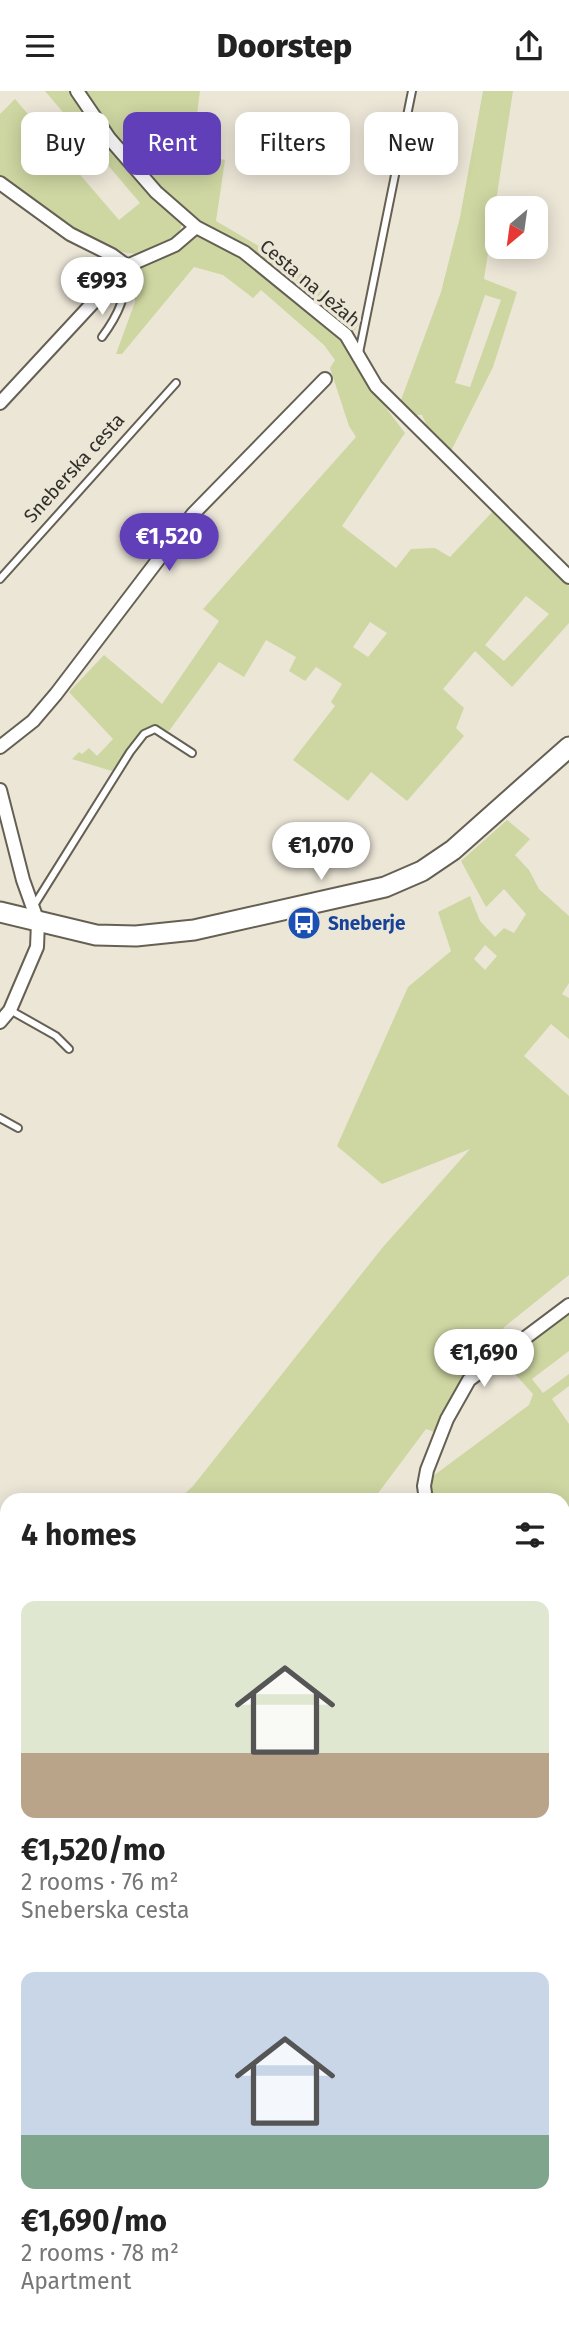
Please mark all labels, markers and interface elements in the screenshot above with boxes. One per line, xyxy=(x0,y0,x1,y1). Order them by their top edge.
icon: menu xyxy=(21,27,59,65)
text: Doorstep xyxy=(217,27,352,65)
icon: share xyxy=(510,27,548,65)
chip: Buy xyxy=(21,112,109,175)
chip: Rent xyxy=(123,112,221,175)
chip: Filters xyxy=(235,112,350,175)
chip: New xyxy=(364,112,458,175)
north arrow xyxy=(485,196,548,259)
map controls xyxy=(485,196,548,259)
street label: Cesta na Ježah xyxy=(255,234,365,332)
pin: €993 xyxy=(61,257,143,317)
text: €993 xyxy=(77,266,127,294)
street label: Sneberska cesta xyxy=(19,409,129,527)
pin: €1,520 xyxy=(112,513,226,573)
text: €1,520 xyxy=(136,522,202,550)
pin: €1,070 xyxy=(264,823,378,882)
text: €1,070 xyxy=(288,831,354,859)
bus stop icon: Sneberje xyxy=(285,904,323,942)
place label: Sneberje xyxy=(328,912,405,935)
pin: €1,690 xyxy=(427,1329,541,1389)
text: €1,690 xyxy=(450,1338,518,1366)
icon: filters xyxy=(511,1516,549,1554)
text: 4 homes xyxy=(21,1517,136,1553)
icon: home xyxy=(222,1647,348,1773)
text: €1,520/mo xyxy=(21,1832,166,1868)
text: 2 rooms · 76 m² xyxy=(21,1868,179,1896)
text: Sneberska cesta xyxy=(21,1896,190,1924)
icon: home xyxy=(222,2018,348,2144)
text: €1,690/mo xyxy=(21,2203,167,2239)
text: 2 rooms · 78 m² xyxy=(21,2239,179,2267)
text: Apartment xyxy=(21,2267,131,2295)

